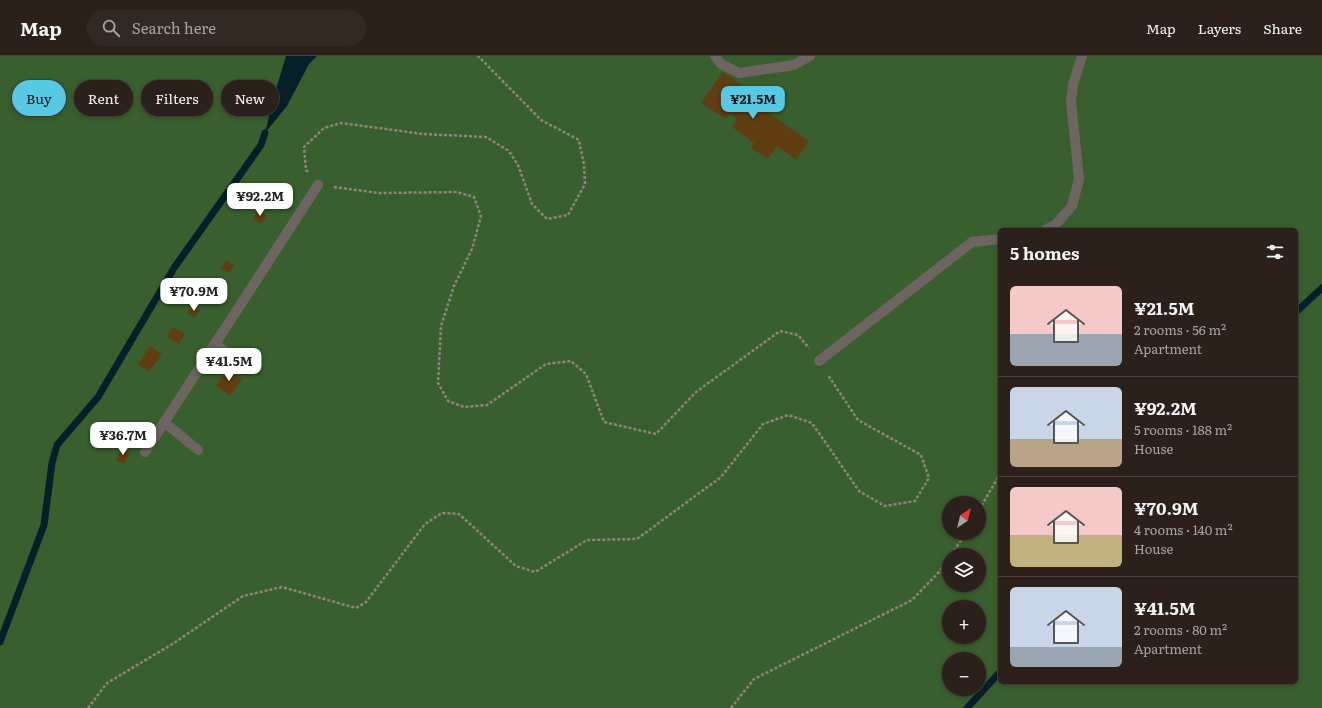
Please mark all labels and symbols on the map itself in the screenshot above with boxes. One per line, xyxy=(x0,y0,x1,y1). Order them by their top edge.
pin: ¥21.5M xyxy=(720,86,786,120)
pin: ¥92.2M xyxy=(227,183,293,217)
pin: ¥70.9M xyxy=(161,278,227,312)
pin: ¥41.5M xyxy=(196,348,262,382)
pin: ¥36.7M xyxy=(90,422,156,456)
north arrow xyxy=(942,496,986,540)

